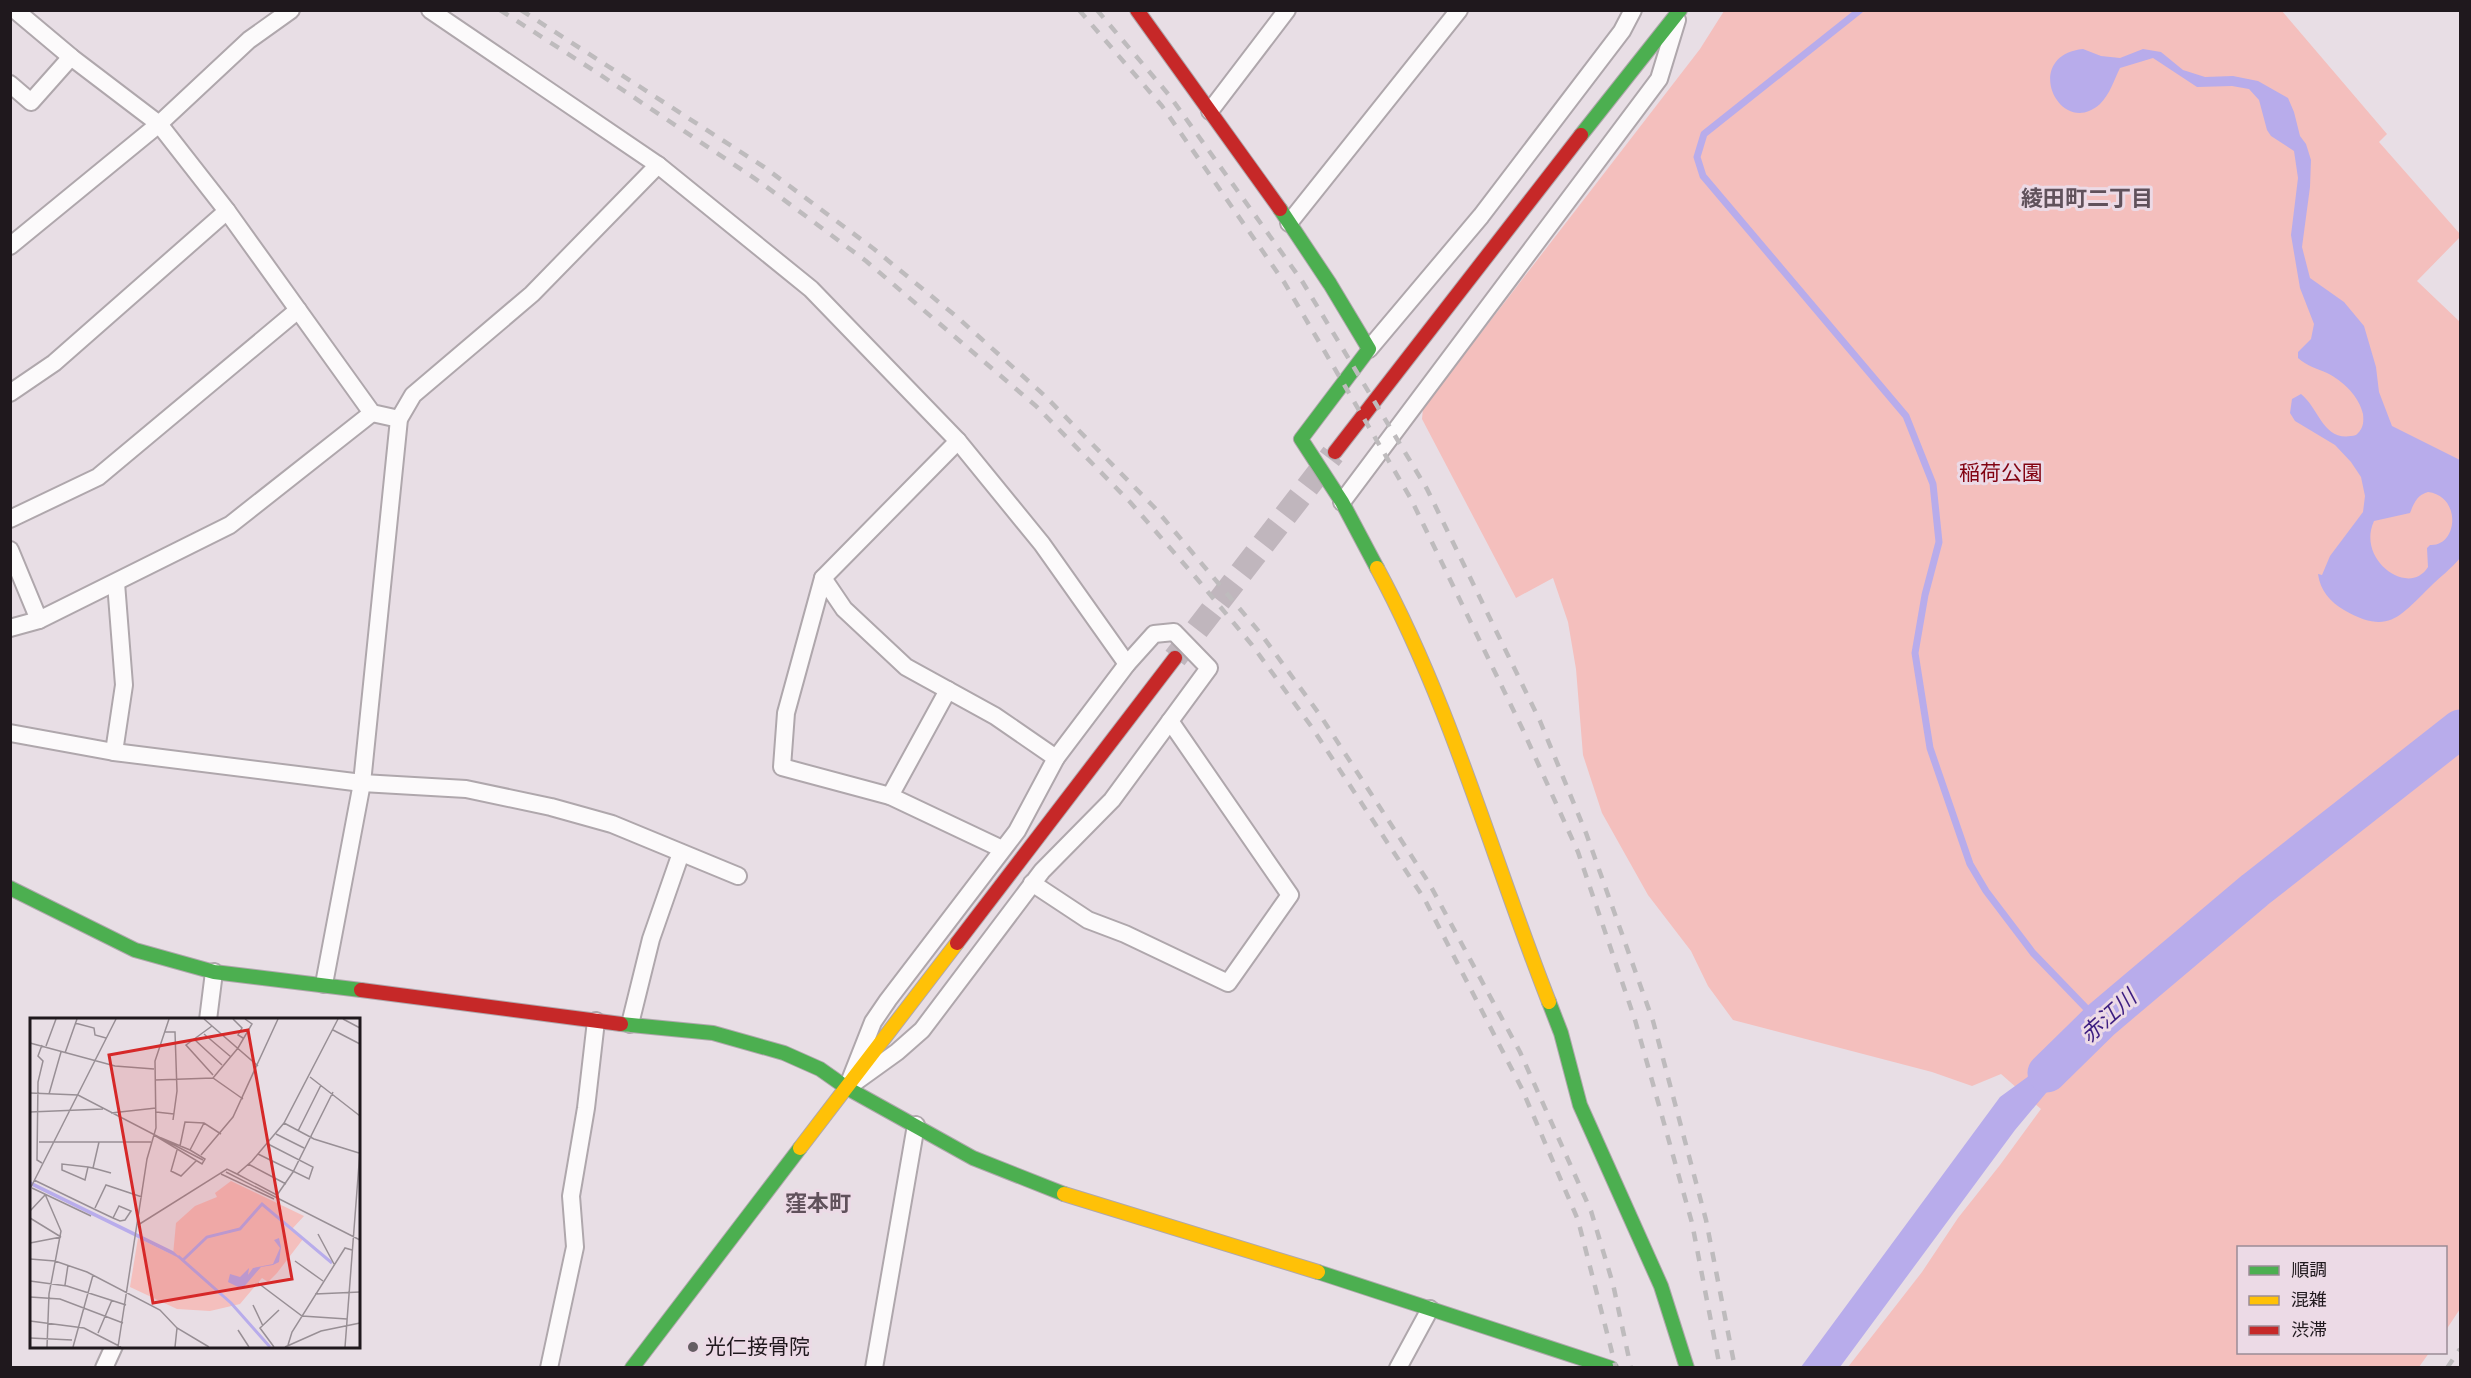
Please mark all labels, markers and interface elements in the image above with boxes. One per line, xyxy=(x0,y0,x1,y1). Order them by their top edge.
district label: 綾田町二丁目 xyxy=(2021,181,2153,215)
park label: 稲荷公園 xyxy=(1959,456,2043,488)
water label: 赤江川 xyxy=(2072,980,2145,1051)
inset map xyxy=(30,1018,360,1348)
district label: 窪本町 xyxy=(785,1186,851,1220)
legend xyxy=(2237,1246,2447,1354)
text: 順調 xyxy=(2291,1256,2327,1283)
text: 混雑 xyxy=(2291,1286,2327,1313)
text: 渋滞 xyxy=(2291,1316,2327,1343)
place label: 光仁接骨院 xyxy=(705,1330,810,1362)
marker: 光仁接骨院 xyxy=(686,1340,700,1354)

